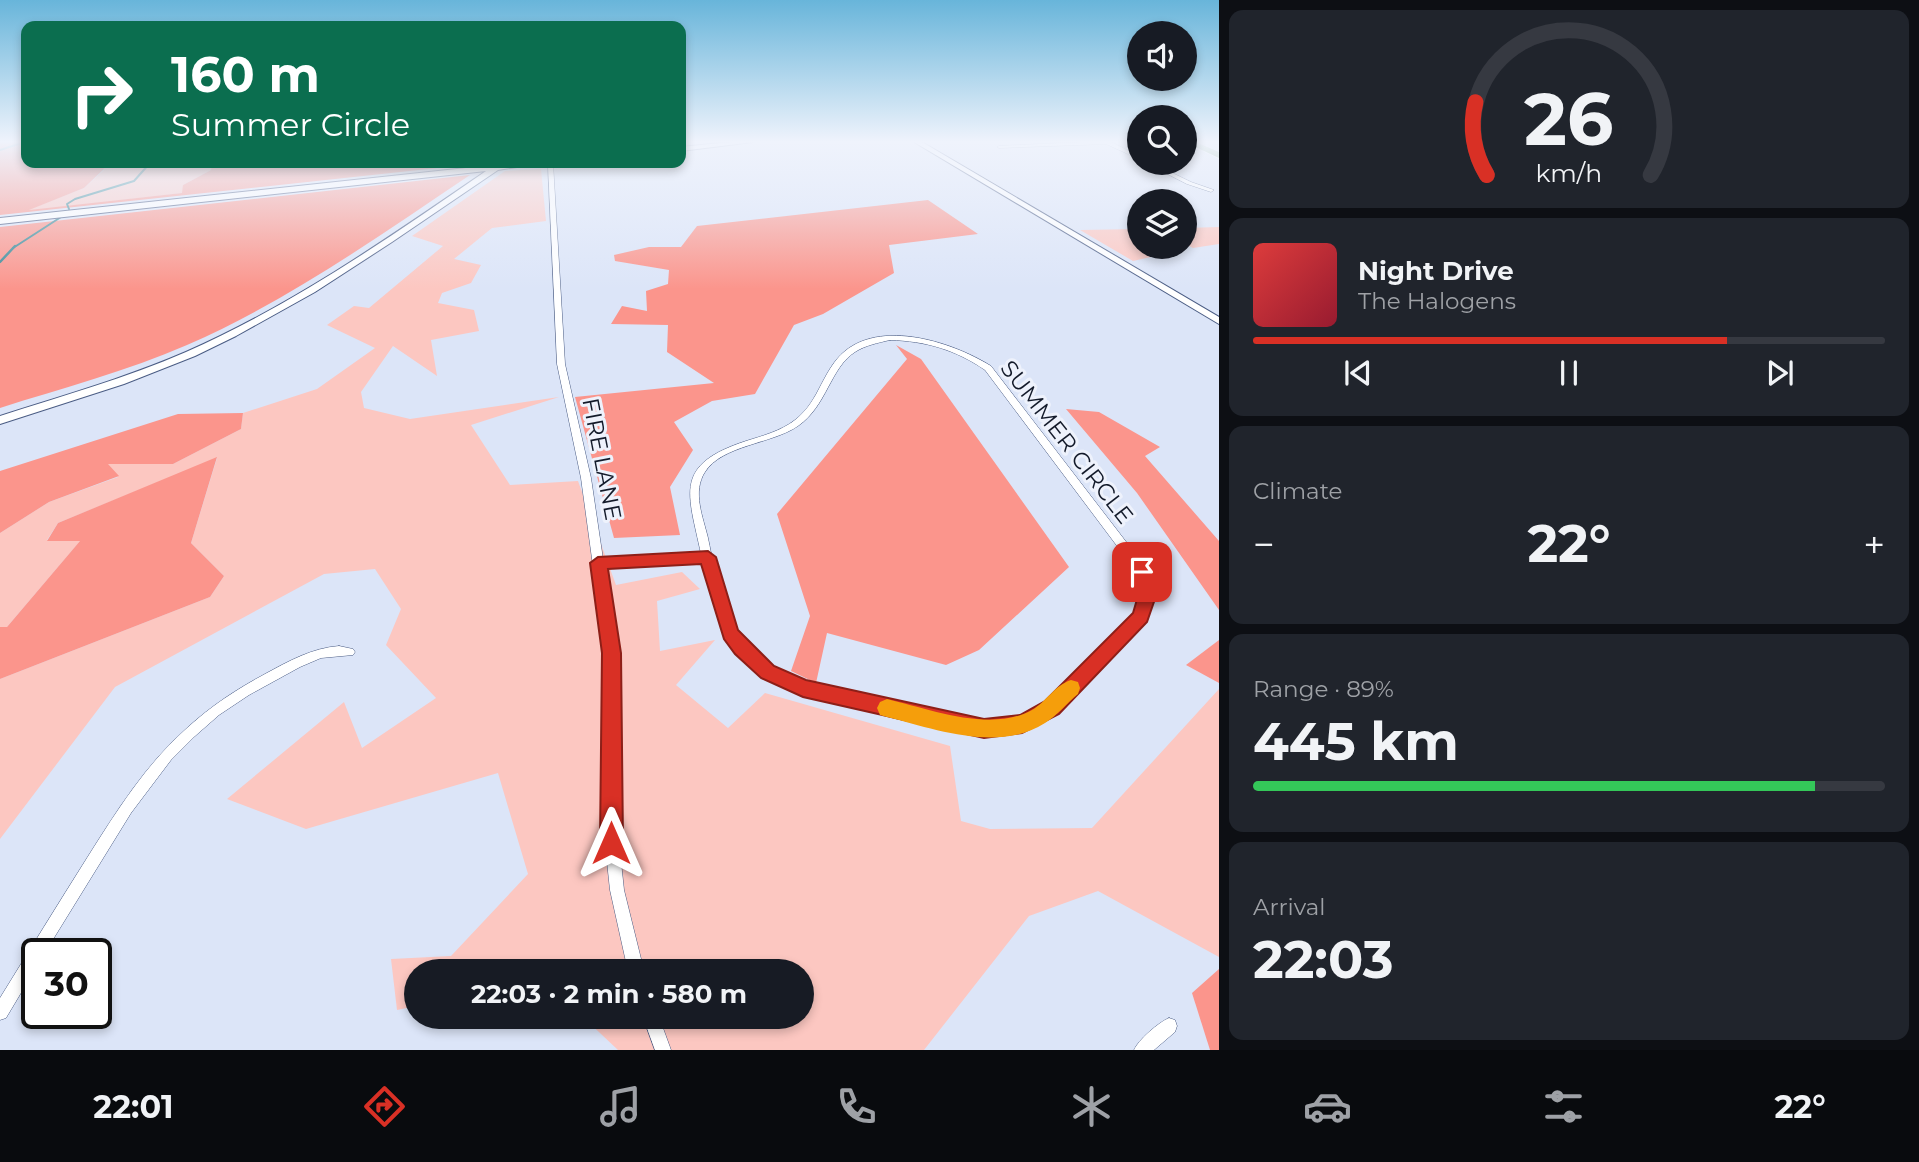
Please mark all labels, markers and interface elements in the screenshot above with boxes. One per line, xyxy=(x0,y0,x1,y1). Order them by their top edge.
map controls xyxy=(1127,21,1197,259)
button: sound xyxy=(1127,21,1197,91)
text: 160 m xyxy=(171,45,320,104)
icon: right xyxy=(56,49,147,140)
text: 26 xyxy=(1524,75,1614,163)
text: Summer Circle xyxy=(171,105,410,144)
button: search xyxy=(1127,105,1197,175)
text: km/h xyxy=(1536,158,1602,188)
button: layers xyxy=(1127,189,1197,259)
text: Night Drive xyxy=(1358,255,1514,287)
text: The Halogens xyxy=(1358,287,1516,315)
icon: previous xyxy=(1339,354,1377,392)
icon: pause xyxy=(1550,354,1588,392)
icon: next xyxy=(1761,354,1799,392)
street label: SUMMER CIRCLE xyxy=(995,355,1139,529)
street label: FIRE LANE xyxy=(576,396,628,522)
text: Climate xyxy=(1253,477,1342,505)
text: 22° xyxy=(1527,512,1611,575)
text: − xyxy=(1253,521,1275,568)
text: + xyxy=(1863,521,1885,568)
pin xyxy=(1112,542,1172,602)
icon: arrive xyxy=(1123,553,1161,591)
text: Range · 89% xyxy=(1253,675,1394,703)
text: 445 km xyxy=(1253,710,1459,773)
position arrow xyxy=(574,806,648,880)
text: Arrival xyxy=(1253,893,1326,921)
text: 22:03 xyxy=(1253,928,1394,991)
speed limit sign: 30 xyxy=(21,938,112,1029)
text: 22:03 · 2 min · 580 m xyxy=(471,978,747,1010)
icon: directions xyxy=(360,1082,409,1131)
icon: music xyxy=(596,1082,645,1131)
icon: phone xyxy=(832,1082,881,1131)
icon: climate xyxy=(1067,1082,1116,1131)
icon: car xyxy=(1303,1082,1352,1131)
icon: filters xyxy=(1539,1082,1588,1131)
text: 22:01 xyxy=(93,1087,174,1126)
text: 22° xyxy=(1774,1087,1826,1126)

